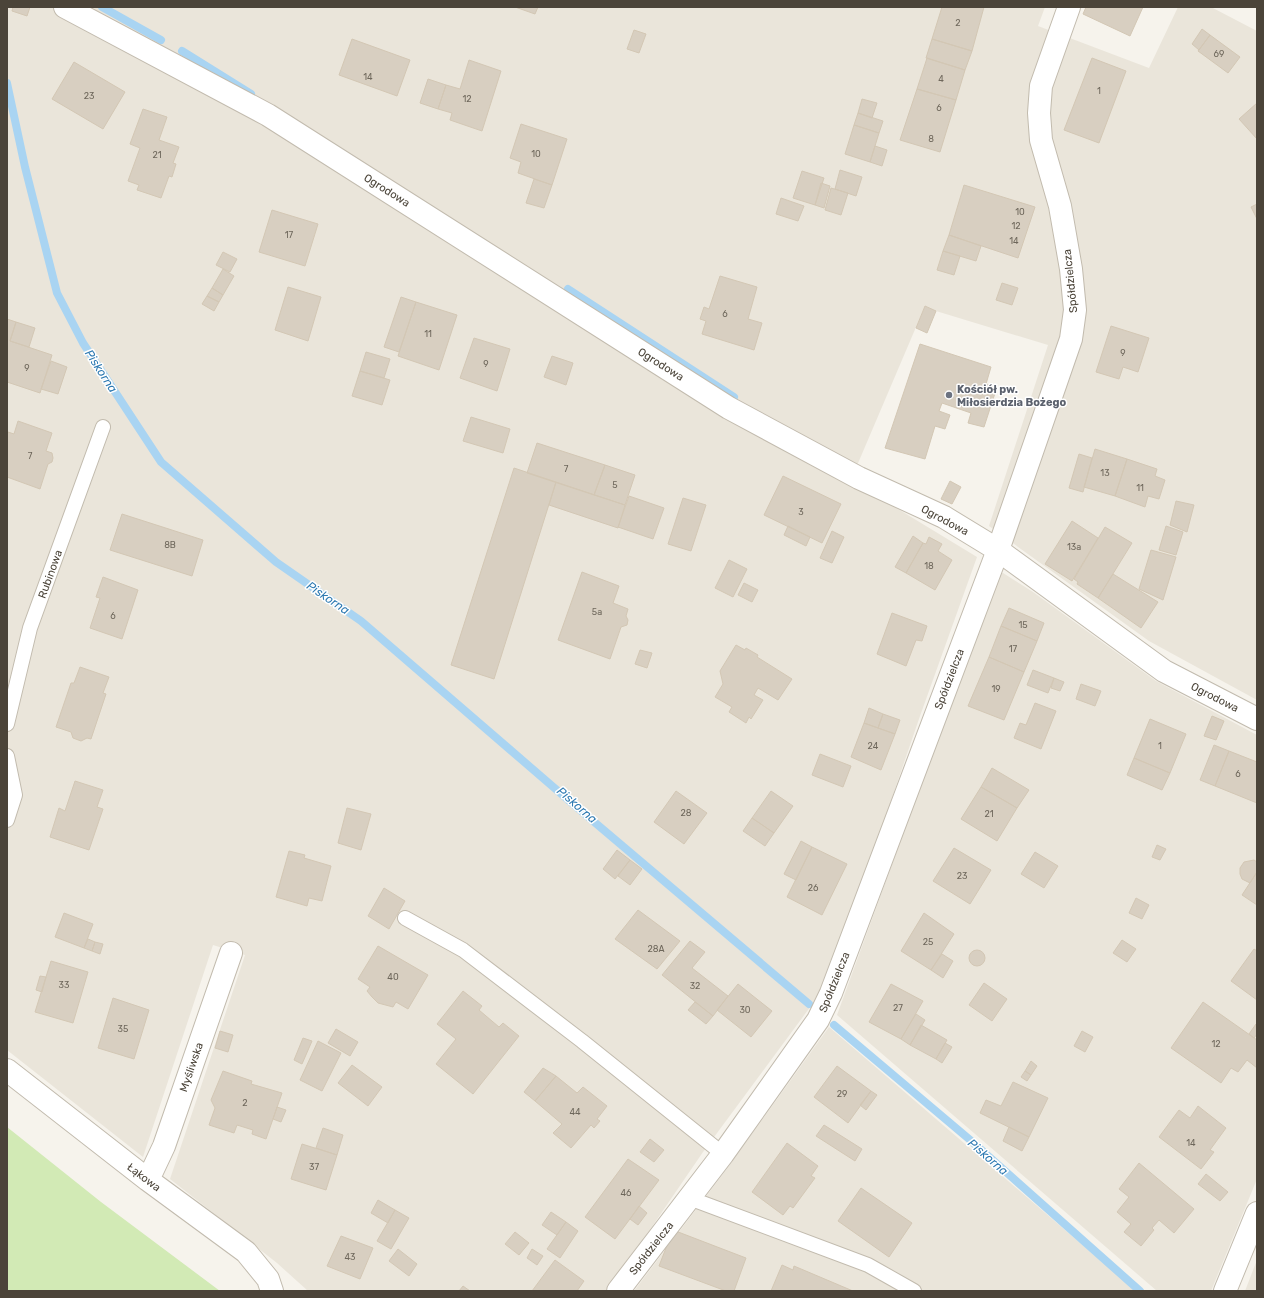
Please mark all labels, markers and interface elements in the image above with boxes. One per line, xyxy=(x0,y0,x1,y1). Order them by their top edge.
house number: 2 xyxy=(955,18,961,28)
house number: 69 xyxy=(1214,49,1224,59)
house number: 14 xyxy=(363,72,373,82)
house number: 4 xyxy=(938,74,944,84)
house number: 1 xyxy=(1097,86,1101,96)
house number: 23 xyxy=(84,91,94,101)
house number: 12 xyxy=(462,94,472,104)
house number: 6 xyxy=(936,103,942,113)
house number: 8 xyxy=(928,134,934,144)
house number: 10 xyxy=(531,149,541,159)
house number: 21 xyxy=(152,150,162,160)
street label: Ogrodowa xyxy=(361,171,412,210)
house number: 10 xyxy=(1015,207,1025,217)
house number: 12 xyxy=(1011,221,1021,231)
house number: 17 xyxy=(285,230,294,240)
house number: 14 xyxy=(1009,236,1019,246)
street label: Spółdzielcza xyxy=(1061,248,1080,314)
house number: 6 xyxy=(722,309,728,319)
house number: 11 xyxy=(424,329,432,339)
street label: Ogrodowa xyxy=(635,345,686,384)
water label: Piskorna xyxy=(82,347,120,395)
house number: 9 xyxy=(1120,348,1126,358)
house number: 9 xyxy=(483,359,489,369)
house number: 9 xyxy=(24,363,30,373)
place label: Kościół pw. Miłosierdzia Bożego xyxy=(957,383,1066,409)
marker: Kościół pw. Miłosierdzia Bożego xyxy=(944,390,954,400)
house number: 7 xyxy=(28,451,33,461)
house number: 7 xyxy=(564,464,569,474)
house number: 13 xyxy=(1100,468,1110,478)
house number: 5 xyxy=(612,480,618,490)
house number: 11 xyxy=(1136,483,1144,493)
street label: Ogrodowa xyxy=(919,503,971,538)
house number: 3 xyxy=(798,507,804,517)
house number: 8B xyxy=(164,540,176,550)
house number: 13a xyxy=(1067,542,1081,552)
street label: Rubinowa xyxy=(36,548,65,600)
house number: 18 xyxy=(924,561,934,571)
water label: Piskorna xyxy=(304,579,352,617)
house number: 5a xyxy=(592,607,602,617)
house number: 6 xyxy=(110,611,116,621)
house number: 15 xyxy=(1018,620,1028,630)
house number: 17 xyxy=(1009,644,1018,654)
street label: Spółdzielcza xyxy=(932,647,967,711)
street label: Ogrodowa xyxy=(1189,680,1241,715)
house number: 19 xyxy=(991,684,1001,694)
house number: 24 xyxy=(868,741,879,751)
house number: 1 xyxy=(1158,741,1162,751)
house number: 6 xyxy=(1235,769,1241,779)
water label: Piskorna xyxy=(554,784,600,826)
house number: 28 xyxy=(680,808,692,818)
house number: 21 xyxy=(984,809,994,819)
house number: 23 xyxy=(957,871,967,881)
house number: 26 xyxy=(808,883,819,893)
house number: 25 xyxy=(923,937,933,947)
house number: 28A xyxy=(647,944,665,954)
street label: Spółdzielcza xyxy=(816,950,853,1014)
house number: 40 xyxy=(387,972,399,982)
house number: 33 xyxy=(59,980,69,990)
house number: 32 xyxy=(690,981,700,991)
house number: 27 xyxy=(893,1003,903,1013)
house number: 30 xyxy=(739,1005,751,1015)
house number: 35 xyxy=(118,1024,128,1034)
house number: 12 xyxy=(1211,1039,1221,1049)
street label: Myśliwska xyxy=(177,1041,206,1094)
house number: 29 xyxy=(837,1089,847,1099)
house number: 2 xyxy=(242,1098,248,1108)
house number: 44 xyxy=(569,1107,581,1117)
water label: Piskorna xyxy=(965,1136,1011,1178)
house number: 14 xyxy=(1186,1138,1196,1148)
street label: Łąkowa xyxy=(124,1161,163,1194)
house number: 37 xyxy=(309,1162,319,1172)
house number: 46 xyxy=(620,1188,632,1198)
street label: Spółdzielcza xyxy=(627,1219,676,1278)
house number: 43 xyxy=(345,1252,356,1262)

